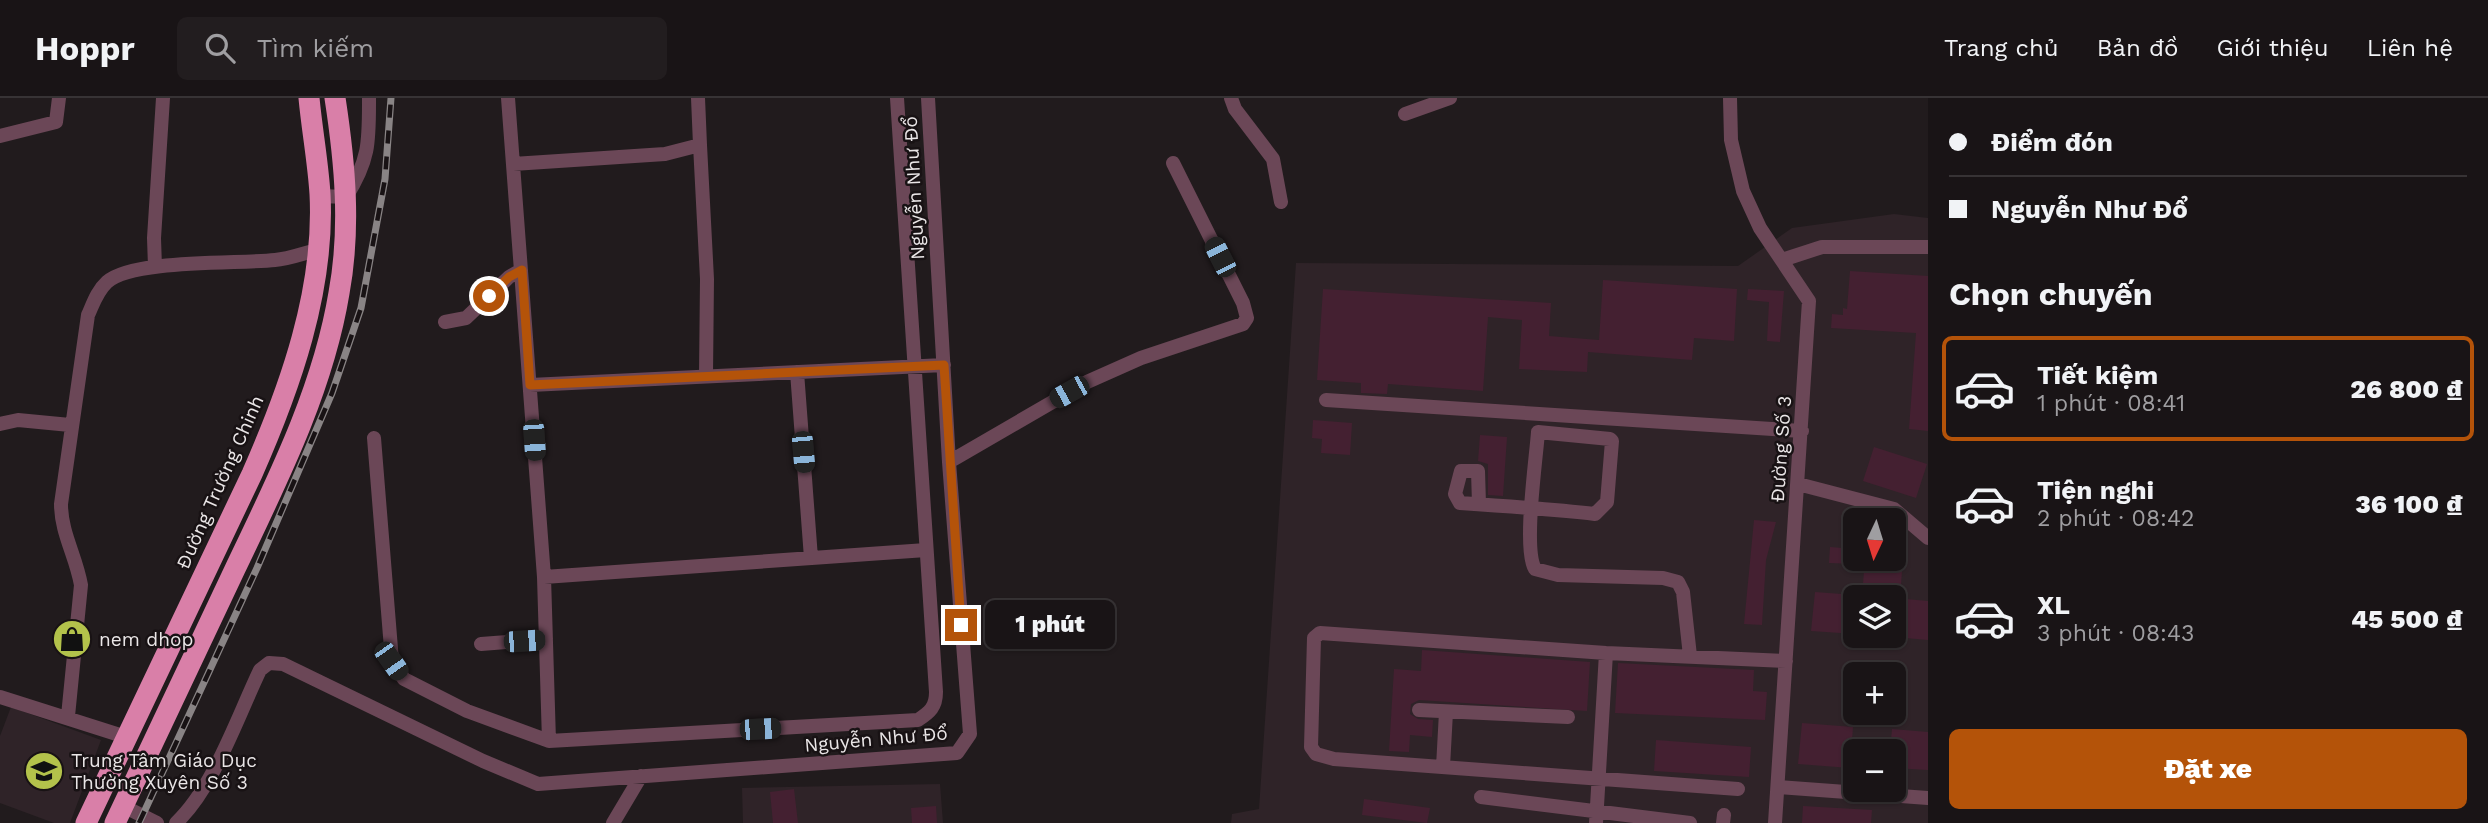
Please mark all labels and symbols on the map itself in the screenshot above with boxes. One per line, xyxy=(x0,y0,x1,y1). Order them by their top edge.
street label: Nguyễn Như Đổ xyxy=(899,116,929,260)
car xyxy=(1202,234,1239,280)
route start xyxy=(473,280,505,312)
car xyxy=(1046,373,1093,411)
street label: Đường Trường Chinh xyxy=(171,392,269,572)
street label: Đường Số 3 xyxy=(1766,395,1796,503)
car xyxy=(523,418,546,462)
car xyxy=(791,430,816,474)
north arrow xyxy=(1843,508,1906,570)
callout: 1 phút xyxy=(986,601,1115,650)
route end xyxy=(945,609,977,641)
shop icon: nem dhop xyxy=(51,618,93,660)
place label: nem dhop xyxy=(99,628,193,651)
car xyxy=(503,629,546,653)
car xyxy=(371,638,412,684)
car xyxy=(739,717,782,741)
street label: Nguyễn Như Đổ xyxy=(803,721,949,757)
place label: Trung Tâm Giáo Dục Thường Xuyên Số 3 xyxy=(71,749,257,794)
school or university icon: Trung Tâm Giáo Dục Thường Xuyên Số 3 xyxy=(23,750,65,792)

